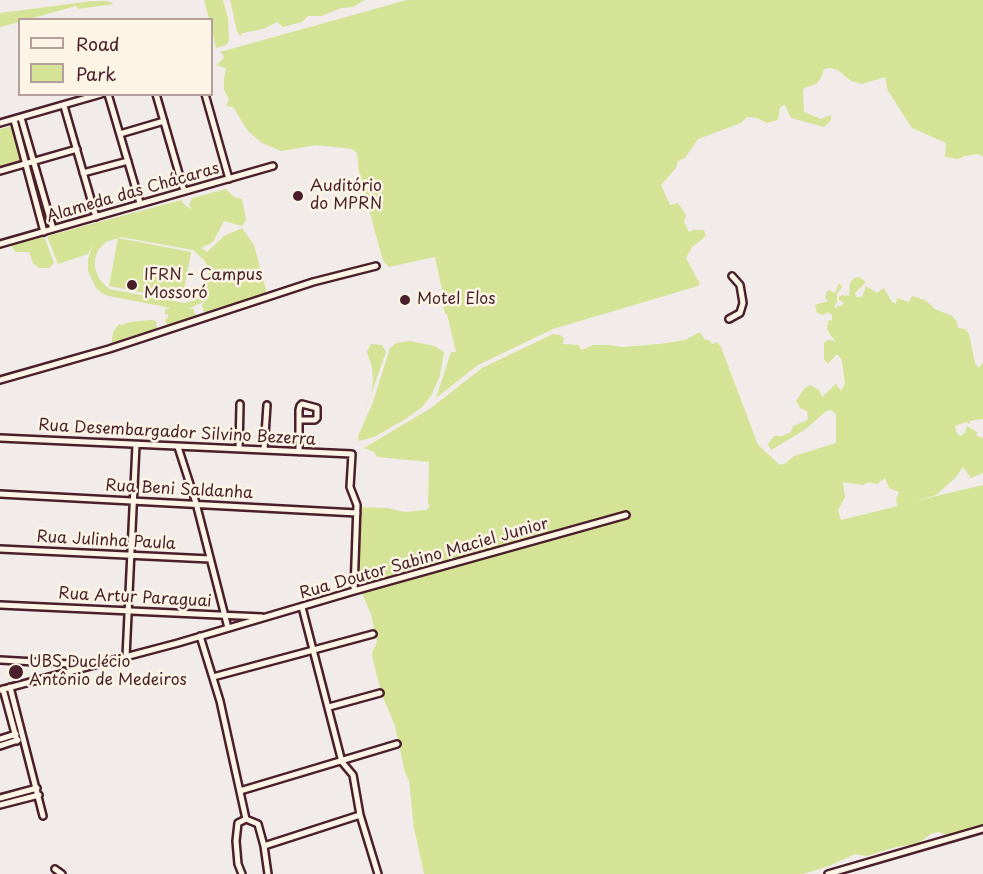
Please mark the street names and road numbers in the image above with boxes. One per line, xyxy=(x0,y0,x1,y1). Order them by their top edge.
street label: Alameda das Chácaras xyxy=(44,159,222,227)
street label: Rua Desembargador Silvino Bezerra xyxy=(38,416,316,450)
street label: Rua Beni Saldanha xyxy=(105,477,253,503)
street label: Rua Doutor Sabino Maciel Junior xyxy=(297,514,551,604)
street label: Rua Julinha Paula xyxy=(36,528,176,554)
street label: Rua Artur Paraguai xyxy=(58,584,212,612)

